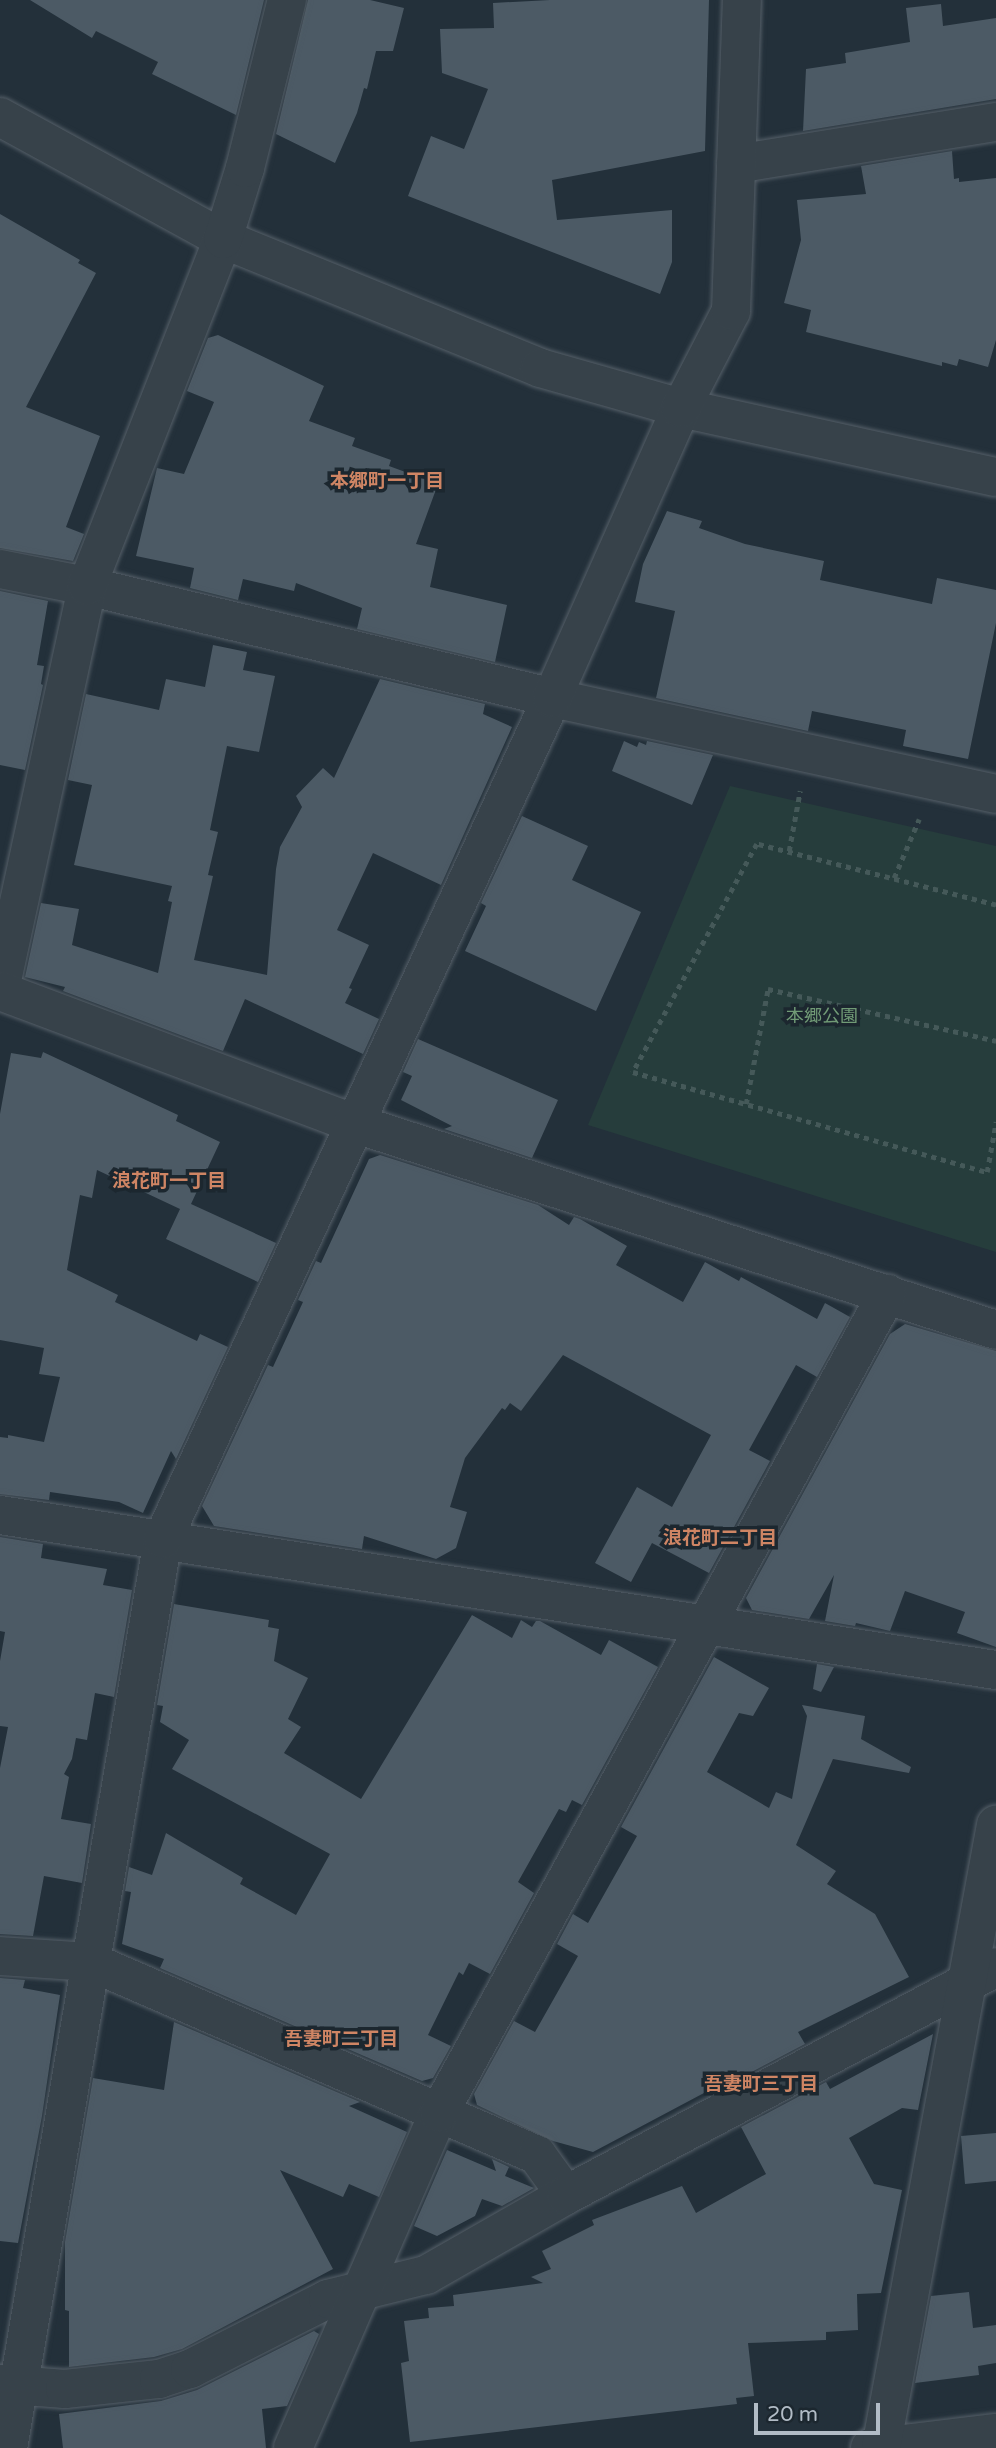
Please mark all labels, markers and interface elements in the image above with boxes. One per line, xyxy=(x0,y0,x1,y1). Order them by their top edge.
district label: 本郷町一丁目 xyxy=(330,471,444,493)
park label: 本郷公園 xyxy=(786,1005,858,1027)
district label: 浪花町一丁目 xyxy=(112,1171,226,1193)
district label: 浪花町二丁目 xyxy=(663,1528,777,1550)
district label: 吾妻町二丁目 xyxy=(284,2029,398,2051)
district label: 吾妻町三丁目 xyxy=(704,2074,818,2096)
scale bar xyxy=(758,2388,884,2432)
text: 20 m xyxy=(767,2402,818,2427)

